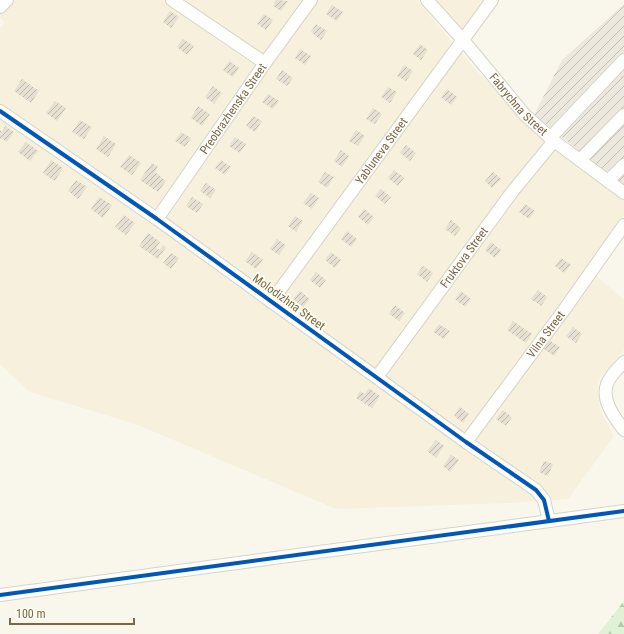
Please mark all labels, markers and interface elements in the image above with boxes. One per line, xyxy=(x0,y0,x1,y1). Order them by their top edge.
street label: Preobrazhenska Street xyxy=(197,60,270,157)
street label: Fabrychna Street xyxy=(486,70,551,139)
street label: Yabluneva Street xyxy=(352,115,411,187)
street label: Fruktova Street xyxy=(437,224,491,290)
street label: Molodizhna Street xyxy=(250,271,328,333)
street label: Vilna Street xyxy=(524,308,568,361)
scale bar xyxy=(10,600,134,626)
text: 100 m xyxy=(16,607,46,621)

